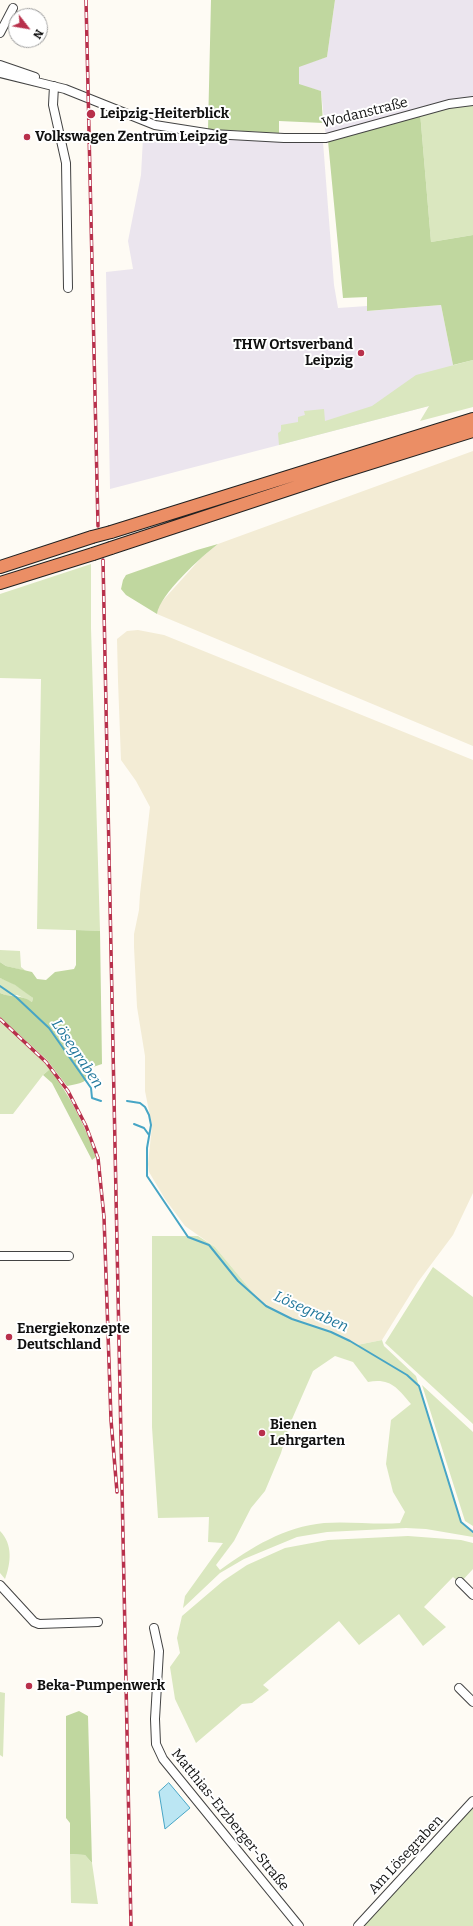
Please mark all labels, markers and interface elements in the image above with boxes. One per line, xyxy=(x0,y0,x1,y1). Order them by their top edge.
north arrow xyxy=(8,8,48,48)
text: N xyxy=(30,27,46,41)
street label: Wodanstraße xyxy=(320,94,410,132)
place label: Leipzig-Heiterblick xyxy=(100,106,229,122)
marker: Leipzig-Heiterblick xyxy=(85,108,97,120)
place label: Volkswagen Zentrum Leipzig xyxy=(35,129,228,145)
marker: Volkswagen Zentrum Leipzig xyxy=(22,132,32,142)
place label: THW Ortsverband Leipzig xyxy=(233,337,353,370)
marker: THW Ortsverband Leipzig xyxy=(356,348,366,358)
water label: Lösegraben xyxy=(47,1016,107,1092)
water label: Lösegraben xyxy=(271,1288,351,1336)
place label: Energiekonzepte Deutschland xyxy=(17,1321,130,1354)
marker: Energiekonzepte Deutschland xyxy=(4,1332,14,1342)
place label: Bienen Lehrgarten xyxy=(270,1417,345,1450)
marker: Bienen Lehrgarten xyxy=(257,1428,267,1438)
place label: Beka-Pumpenwerk xyxy=(37,1678,165,1694)
marker: Beka-Pumpenwerk xyxy=(24,1681,34,1691)
street label: Matthias-Erzberger-Straße xyxy=(168,1746,292,1894)
street label: Am Lösegraben xyxy=(365,1812,447,1898)

